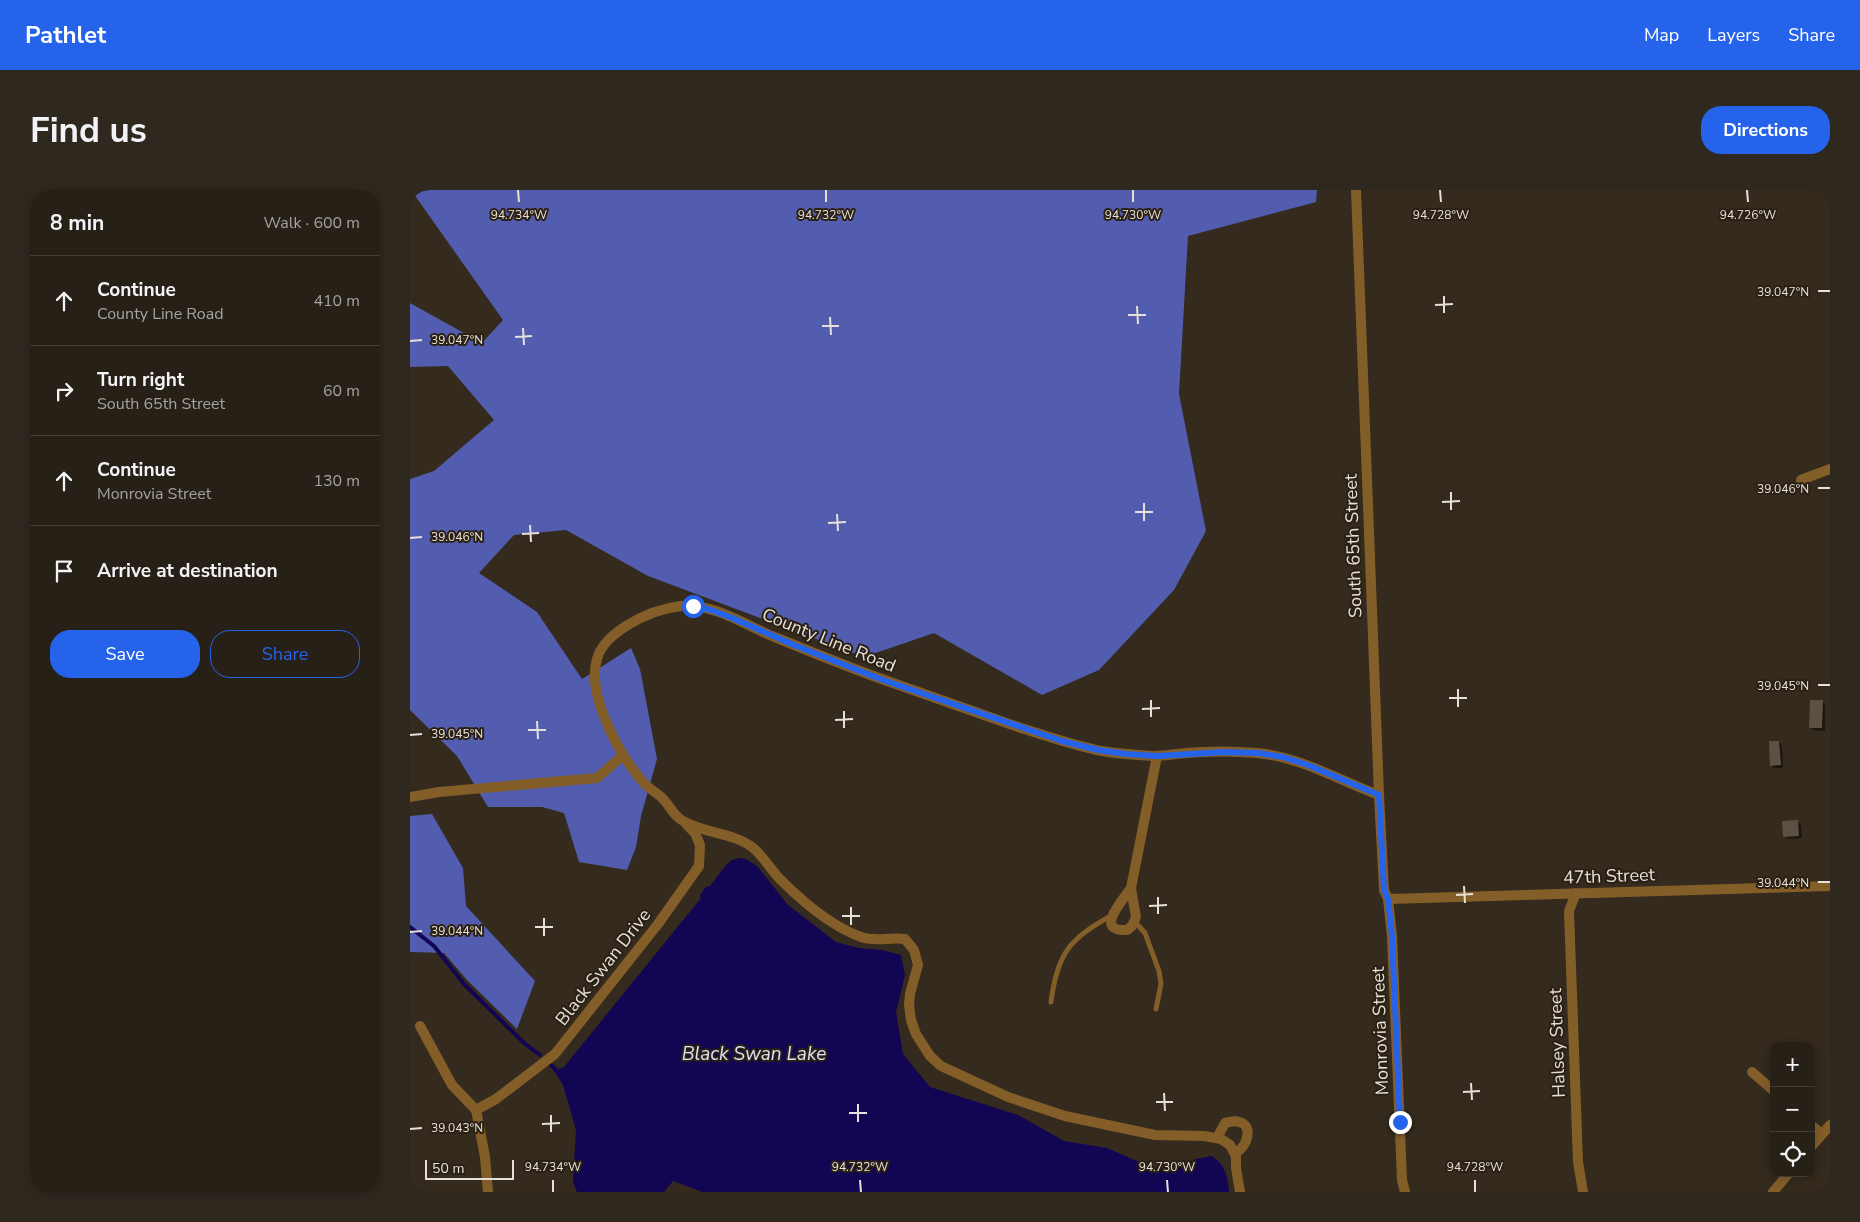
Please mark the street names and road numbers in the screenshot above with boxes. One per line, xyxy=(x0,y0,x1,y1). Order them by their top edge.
street label: South 65th Street xyxy=(1338,473,1368,618)
street label: County Line Road xyxy=(759,602,899,678)
street label: 47th Street xyxy=(1563,862,1656,890)
street label: Black Swan Drive xyxy=(550,904,656,1030)
street label: Monrovia Street xyxy=(1366,966,1394,1096)
street label: Halsey Street xyxy=(1543,987,1571,1098)

